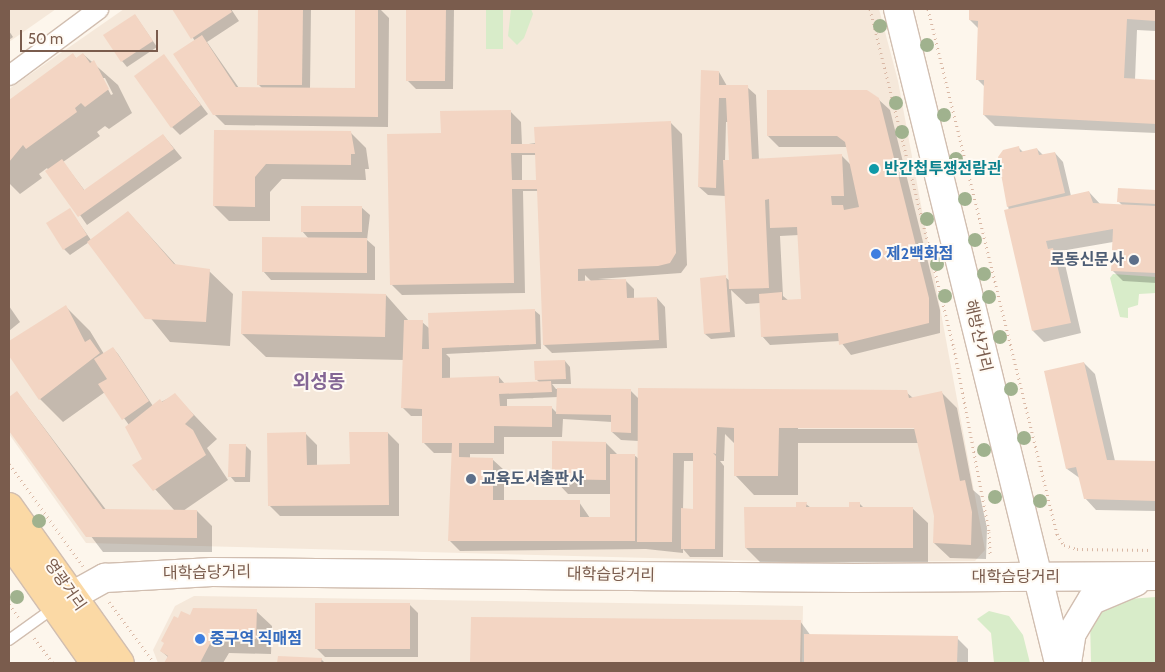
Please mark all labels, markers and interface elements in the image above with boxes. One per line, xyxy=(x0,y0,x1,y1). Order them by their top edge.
scale bar xyxy=(22,20,160,52)
text: 50 m xyxy=(28,30,63,48)
place label: 반간첩투쟁전람관 xyxy=(884,159,1002,179)
marker: 반간첩투쟁전람관 xyxy=(868,163,880,175)
place label: 제2백화점 xyxy=(886,244,953,264)
marker: 제2백화점 xyxy=(870,248,882,260)
place label: 로동신문사 xyxy=(1050,250,1124,270)
marker: 로동신문사 xyxy=(1128,254,1140,266)
street label: 해방산거리 xyxy=(960,298,996,374)
district label: 외성동 xyxy=(293,371,345,393)
place label: 교육도서출판사 xyxy=(481,469,584,489)
marker: 교육도서출판사 xyxy=(465,473,477,485)
street label: 영광거리 xyxy=(40,555,90,615)
street label: 대학습당거리 xyxy=(163,563,251,583)
street label: 대학습당거리 xyxy=(567,565,655,585)
street label: 대학습당거리 xyxy=(972,567,1060,587)
place label: 중구역 직매점 xyxy=(210,629,302,649)
marker: 중구역 직매점 xyxy=(194,633,206,645)

